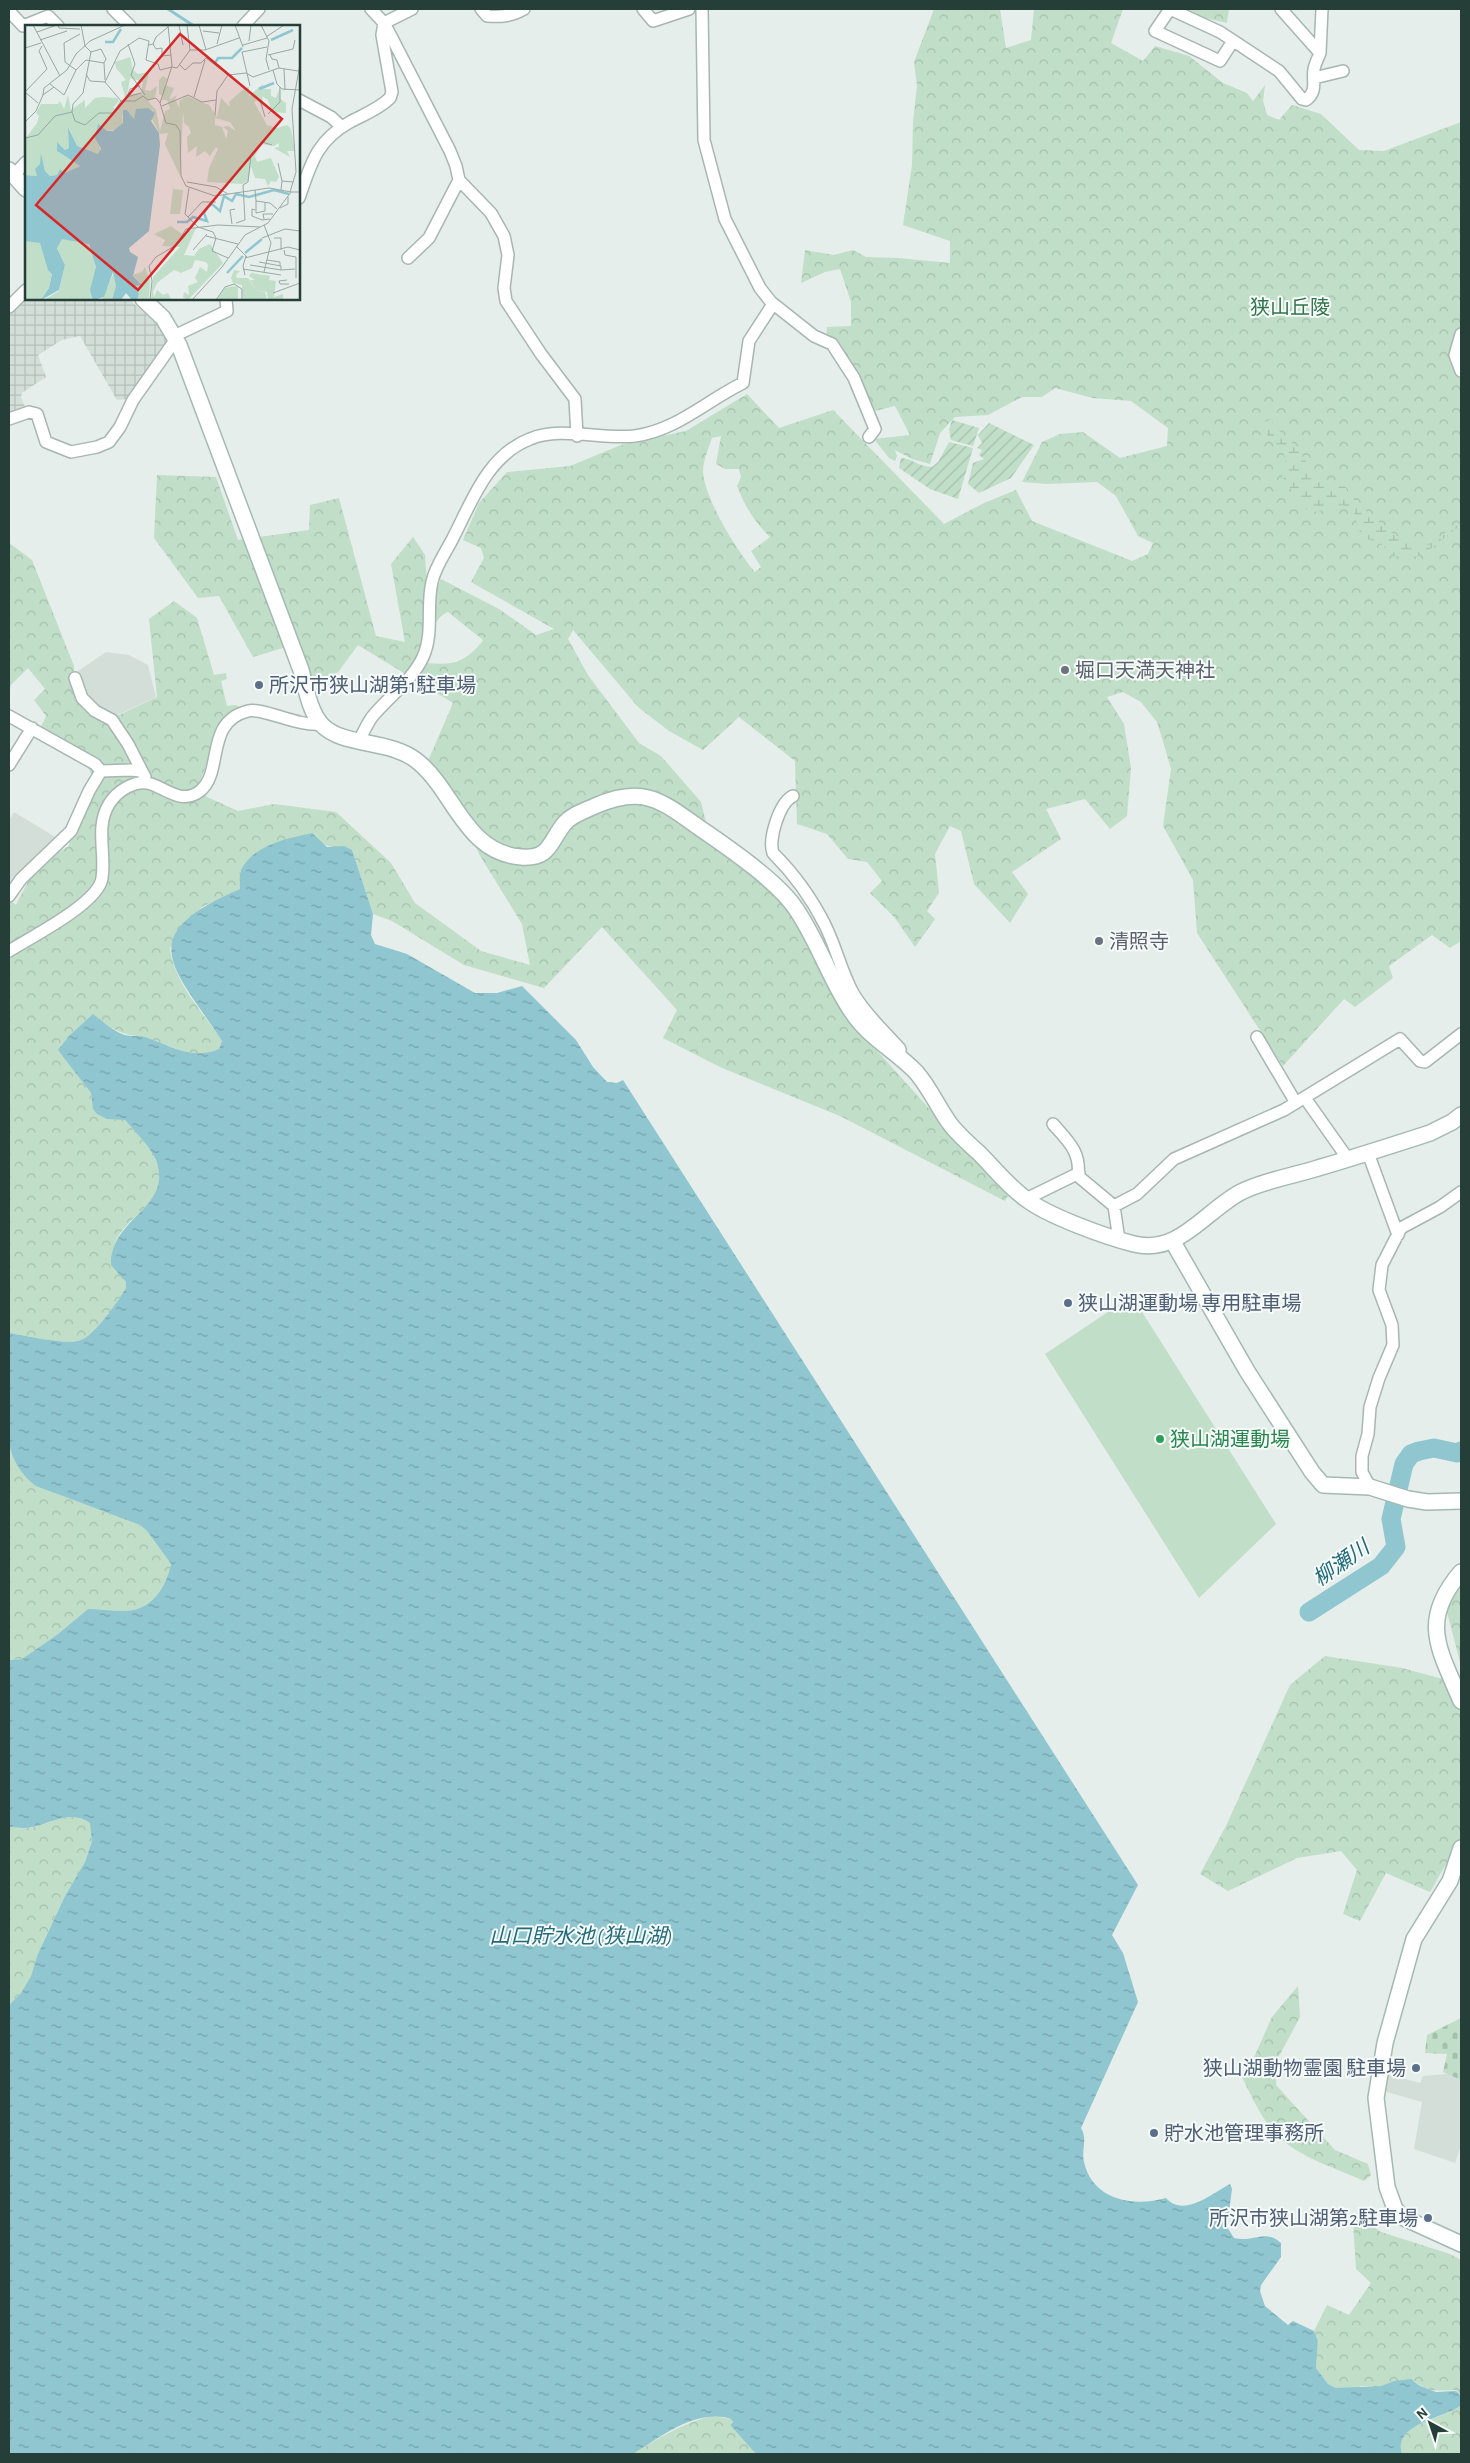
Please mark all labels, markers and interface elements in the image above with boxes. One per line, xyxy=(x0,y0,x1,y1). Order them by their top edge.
inset map xyxy=(25,25,300,300)
park label: 狭山丘陵 xyxy=(1250,297,1330,318)
place label: 堀口天満天神社 xyxy=(1075,659,1215,681)
marker: 堀口天満天神社 xyxy=(1059,664,1071,676)
place label: 所沢市狭山湖第1駐車場 xyxy=(269,674,476,696)
marker: 所沢市狭山湖第1駐車場 xyxy=(253,679,265,691)
place label: 清照寺 xyxy=(1109,931,1169,952)
marker: 清照寺 xyxy=(1093,935,1105,947)
place label: 狭山湖運動場 専用駐車場 xyxy=(1078,1292,1301,1314)
marker: 狭山湖運動場 専用駐車場 xyxy=(1062,1297,1074,1309)
place label: 狭山湖運動場 xyxy=(1170,1429,1290,1450)
marker: 狭山湖運動場 xyxy=(1154,1433,1166,1445)
water label: 柳瀬川 xyxy=(1309,1535,1375,1590)
water label: 山口貯水池 (狭山湖) xyxy=(489,1925,673,1947)
place label: 狭山湖動物霊園 駐車場 xyxy=(1203,2057,1406,2079)
marker: 狭山湖動物霊園 駐車場 xyxy=(1410,2062,1422,2074)
place label: 貯水池管理事務所 xyxy=(1164,2122,1324,2144)
marker: 貯水池管理事務所 xyxy=(1148,2127,1160,2139)
place label: 所沢市狭山湖第2駐車場 xyxy=(1209,2207,1418,2229)
marker: 所沢市狭山湖第2駐車場 xyxy=(1422,2212,1434,2224)
north arrow xyxy=(1405,2398,1455,2448)
text: N xyxy=(1414,2405,1431,2422)

